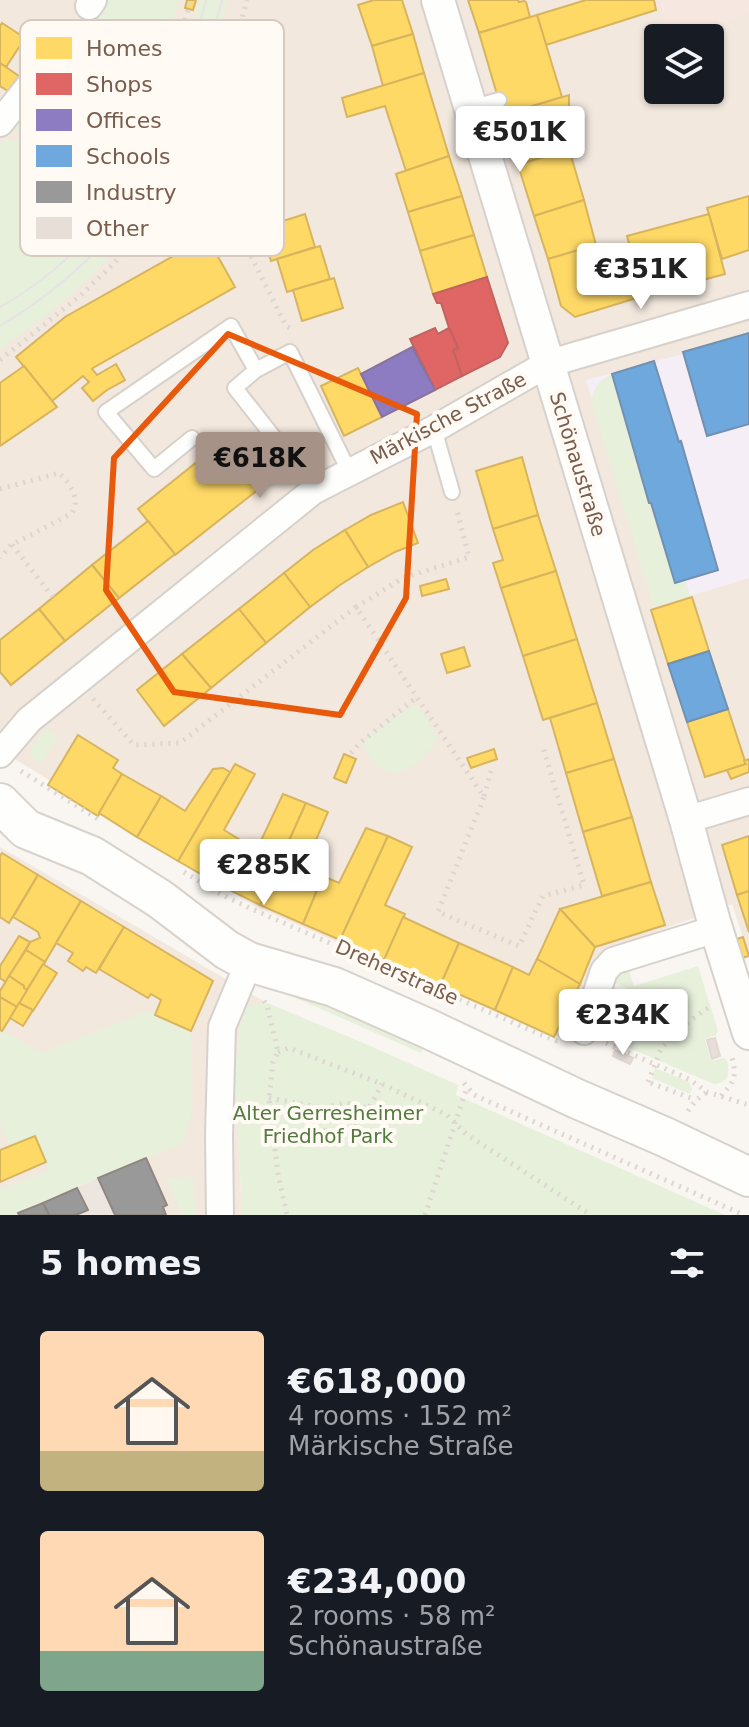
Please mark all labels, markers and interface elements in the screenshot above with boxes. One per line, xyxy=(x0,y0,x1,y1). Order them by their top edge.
legend xyxy=(20,20,284,256)
map controls xyxy=(644,24,724,104)
button: layers xyxy=(644,24,724,104)
text: Homes xyxy=(86,36,162,61)
text: Shops xyxy=(86,72,153,97)
pin: €501K xyxy=(464,106,576,174)
text: Offices xyxy=(86,108,162,133)
text: €501K xyxy=(474,117,566,147)
text: Schools xyxy=(86,144,171,169)
text: Industry xyxy=(86,180,177,205)
text: Other xyxy=(86,216,149,241)
pin: €351K xyxy=(585,243,697,311)
text: €351K xyxy=(595,254,687,284)
street label: Märkische Straße xyxy=(366,367,530,469)
street label: Schönaustraße xyxy=(545,389,611,539)
pin: €618K xyxy=(204,432,316,500)
text: €618K xyxy=(214,443,306,473)
pin: €285K xyxy=(208,839,320,907)
text: €285K xyxy=(218,850,310,880)
street label: Dreherstraße xyxy=(332,934,462,1010)
pin: €234K xyxy=(567,989,679,1057)
text: €234K xyxy=(577,1000,669,1030)
park label: Alter Gerresheimer Friedhof Park xyxy=(233,1101,424,1148)
icon: filters xyxy=(665,1241,709,1285)
text: 5 homes xyxy=(40,1243,202,1283)
text: €618,000 xyxy=(288,1361,467,1401)
icon: home xyxy=(104,1363,200,1459)
text: 4 rooms · 152 m² xyxy=(288,1401,512,1431)
text: Märkische Straße xyxy=(288,1431,514,1461)
text: €234,000 xyxy=(288,1561,467,1601)
icon: home xyxy=(104,1563,200,1659)
text: 2 rooms · 58 m² xyxy=(288,1601,496,1631)
text: Schönaustraße xyxy=(288,1631,483,1661)

